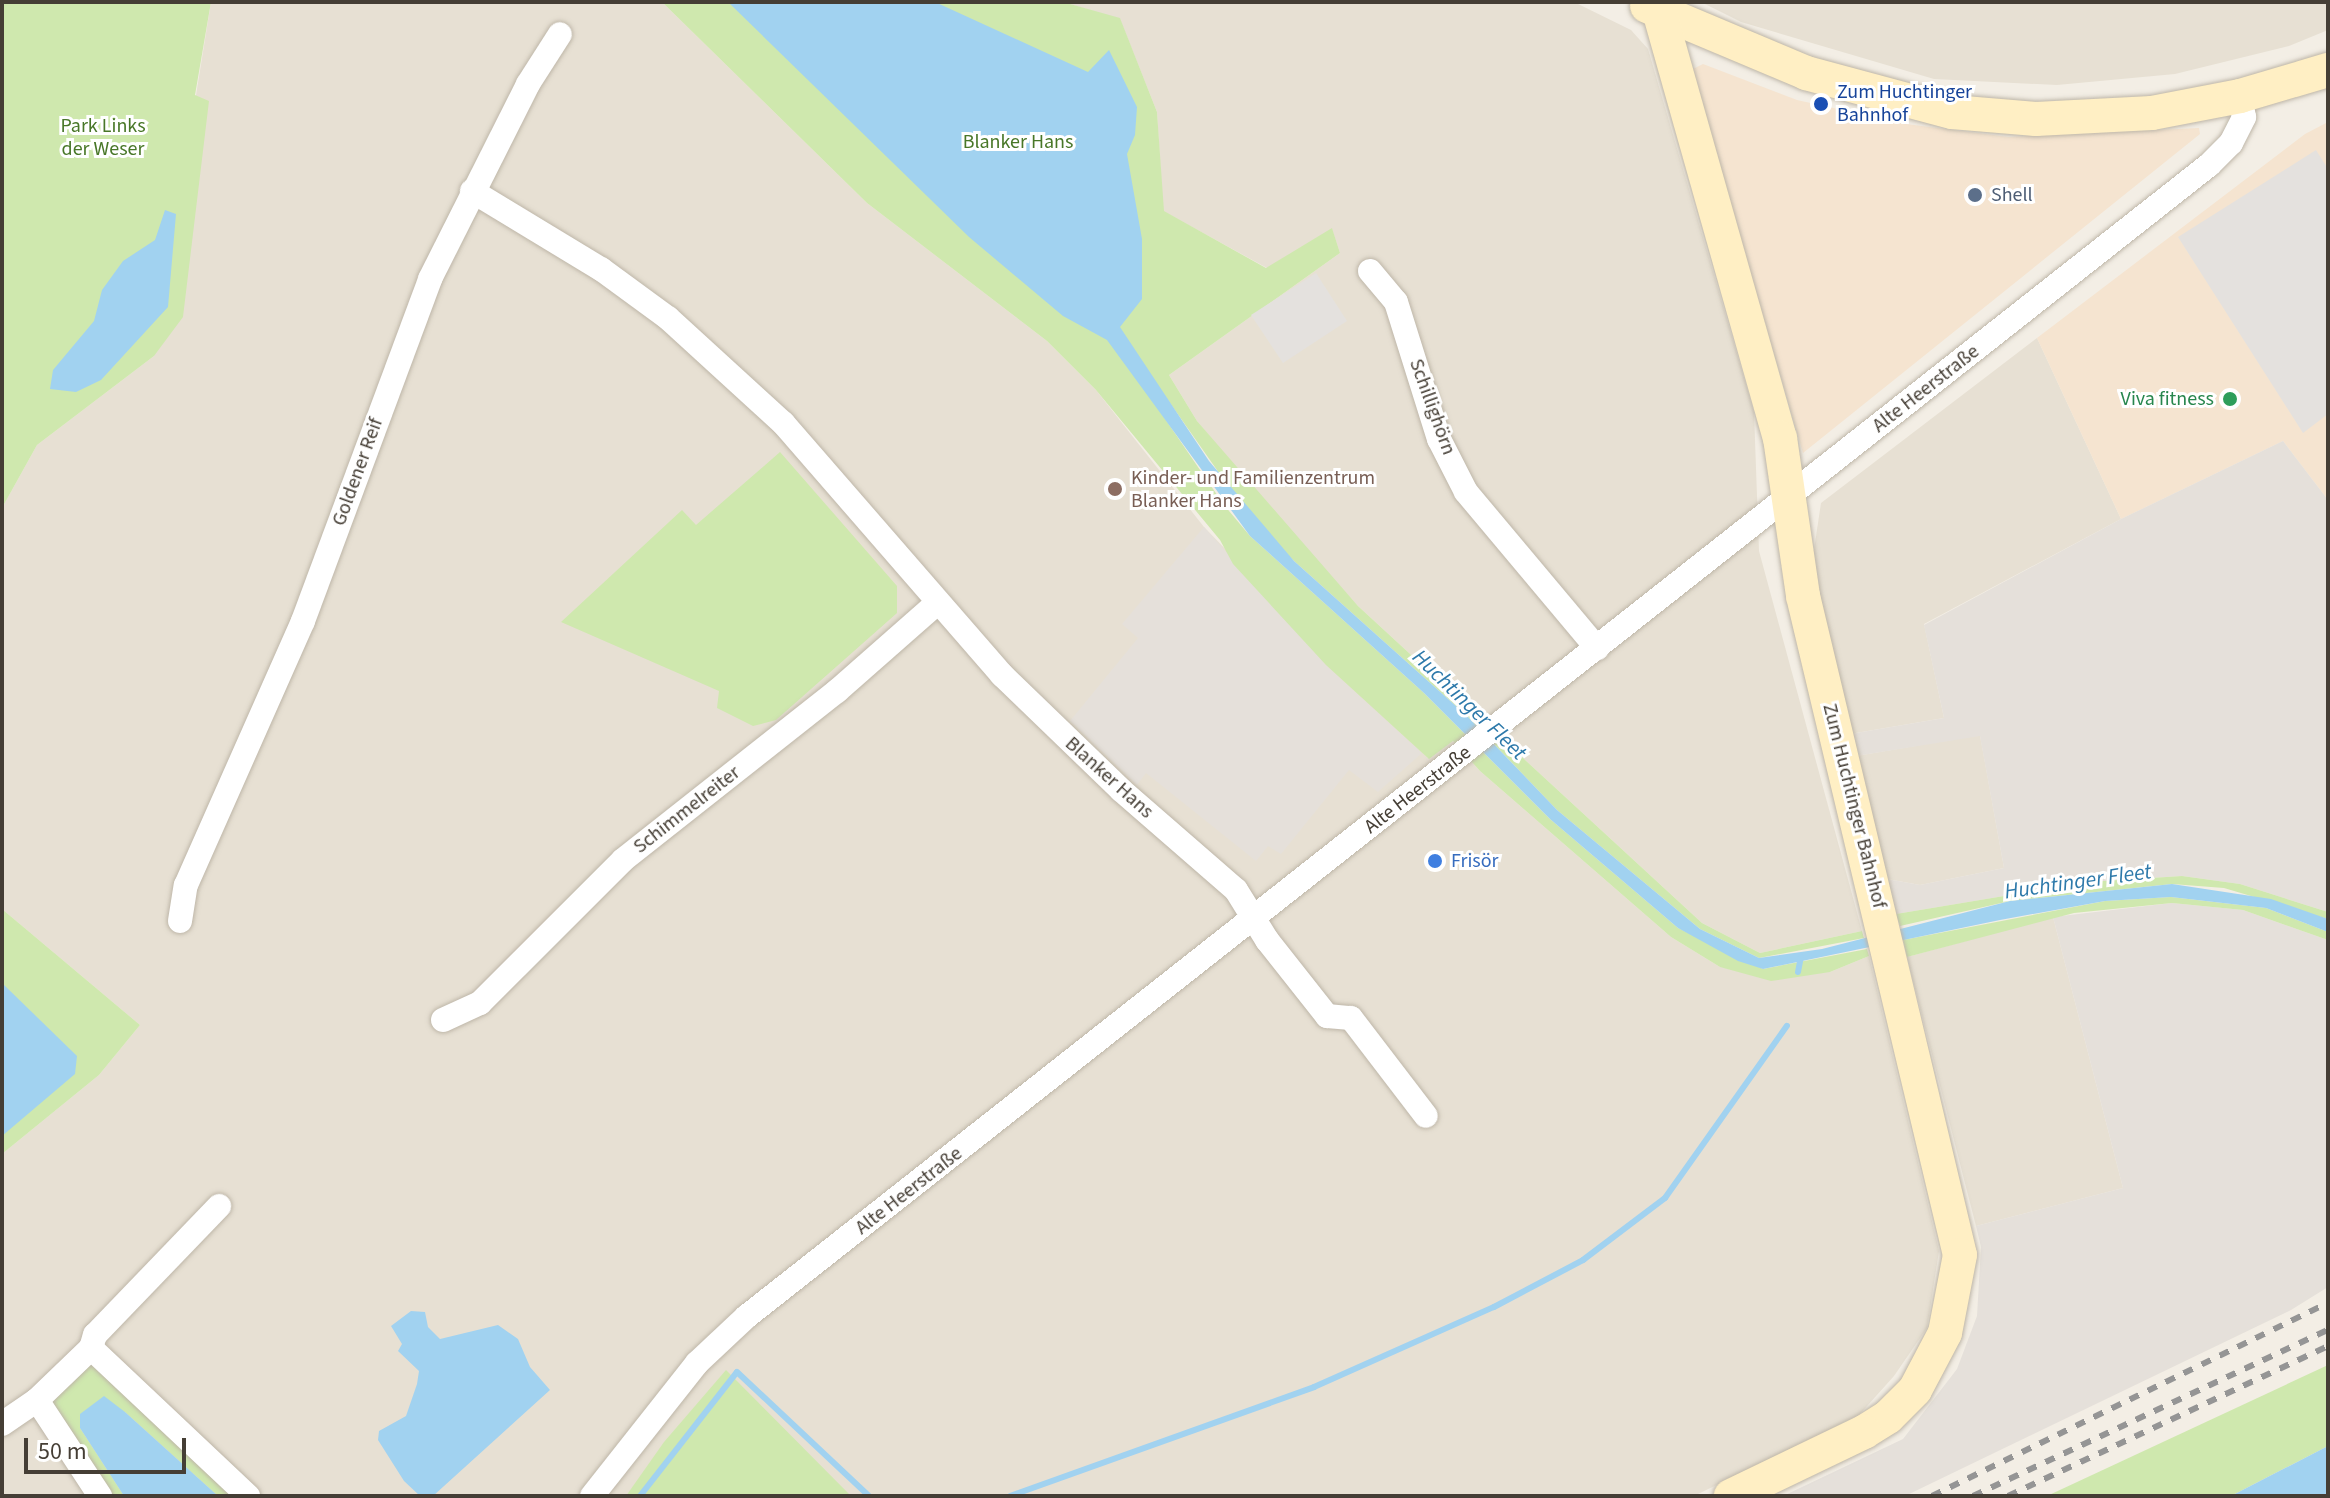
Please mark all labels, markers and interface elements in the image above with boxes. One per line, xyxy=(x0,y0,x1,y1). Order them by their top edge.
place label: Zum Huchtinger Bahnhof xyxy=(1837,80,1972,127)
marker: Zum Huchtinger Bahnhof xyxy=(1812,95,1830,113)
park label: Park Links der Weser xyxy=(60,114,146,161)
park label: Blanker Hans xyxy=(963,130,1073,154)
place label: Shell xyxy=(1991,183,2033,207)
marker: Shell xyxy=(1966,186,1984,204)
street label: Alte Heerstraße xyxy=(1868,340,1984,438)
street label: Schillighörn xyxy=(1404,356,1460,458)
place label: Viva fitness xyxy=(2121,387,2214,411)
marker: Viva fitness xyxy=(2221,390,2239,408)
street label: Goldener Reif xyxy=(327,415,389,529)
place label: Kinder- und Familienzentrum Blanker Hans xyxy=(1131,466,1375,513)
marker: Kinder- und Familienzentrum Blanker Hans xyxy=(1106,480,1124,498)
water label: Huchtinger Fleet xyxy=(1407,644,1531,766)
street label: Zum Huchtinger Bahnhof xyxy=(1817,701,1891,911)
street label: Blanker Hans xyxy=(1060,732,1158,824)
street label: Alte Heerstraße xyxy=(1360,741,1476,839)
street label: Schimmelreiter xyxy=(629,761,745,859)
place label: Frisör xyxy=(1451,849,1498,873)
marker: Frisör xyxy=(1426,852,1444,870)
water label: Huchtinger Fleet xyxy=(2003,859,2153,905)
street label: Alte Heerstraße xyxy=(851,1142,967,1240)
scale bar xyxy=(28,1422,190,1472)
text: 50 m xyxy=(38,1434,87,1469)

